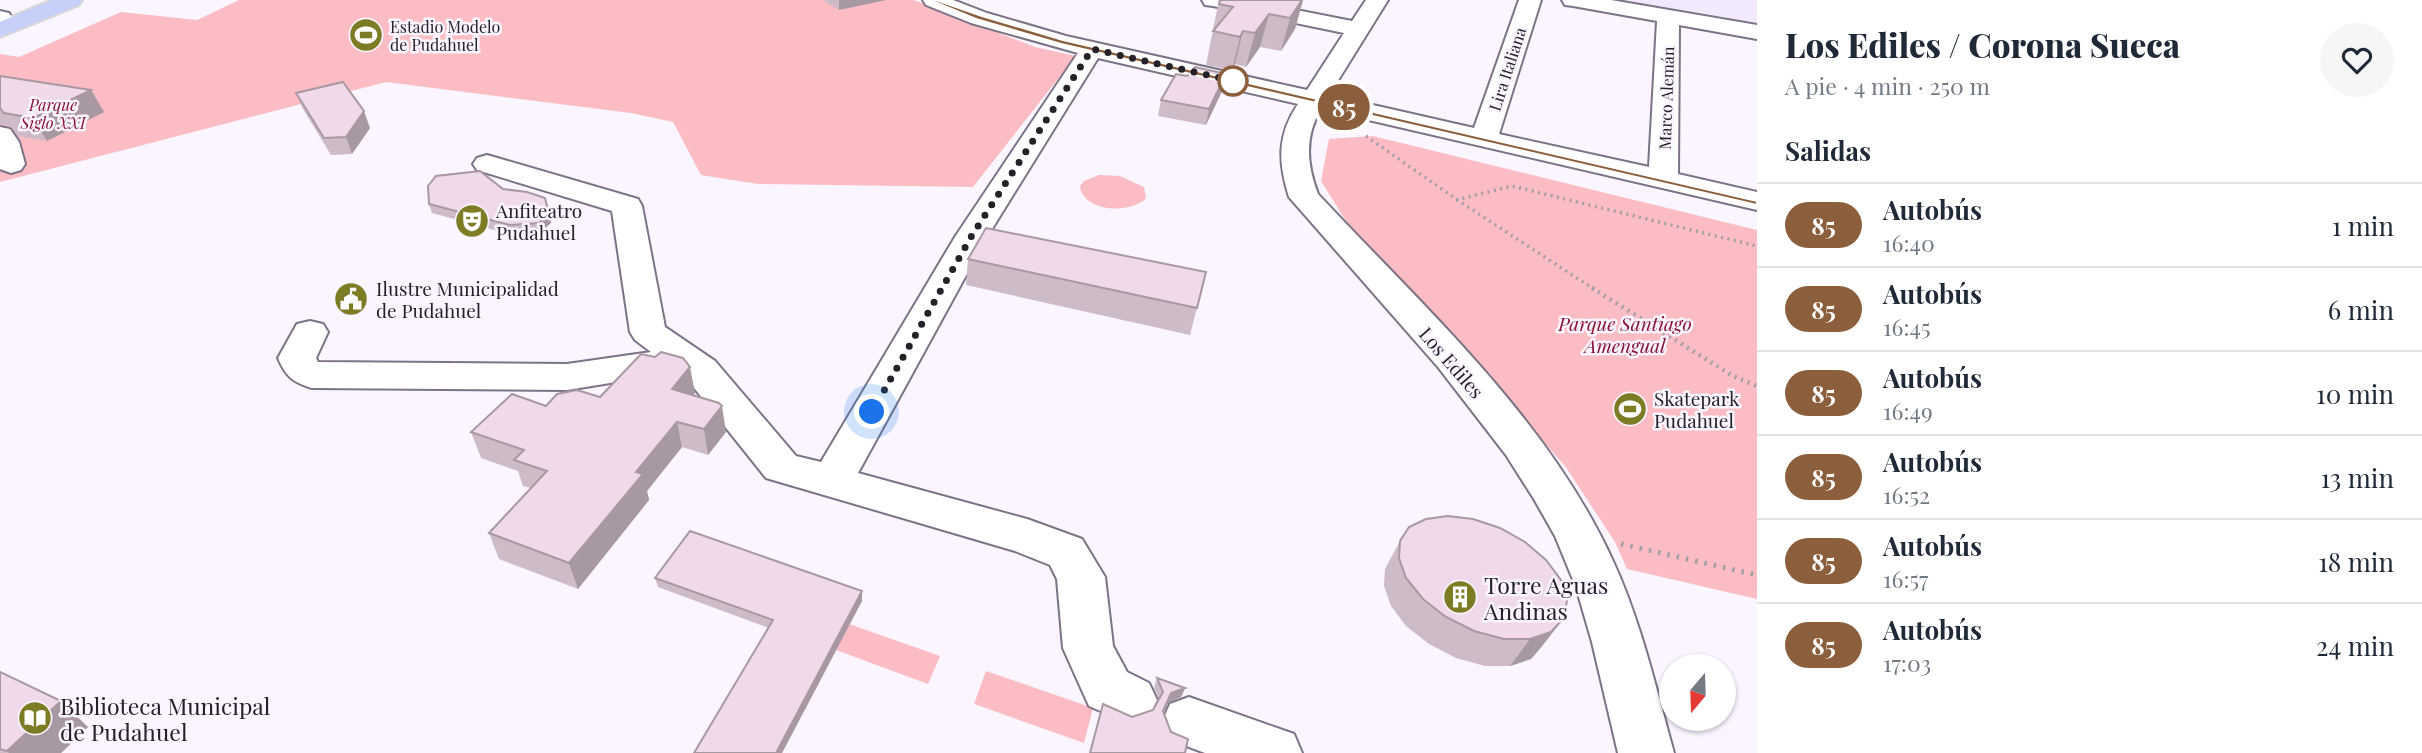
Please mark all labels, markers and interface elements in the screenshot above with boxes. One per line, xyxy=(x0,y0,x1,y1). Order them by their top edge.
sports icon: Estadio Modelo de Pudahuel xyxy=(347,16,385,54)
place label: Estadio Modelo de Pudahuel xyxy=(390,16,500,55)
text: Los Ediles / Corona Sueca xyxy=(1785,22,2180,66)
button: heart xyxy=(2320,23,2394,97)
street label: Lira Italiana xyxy=(1484,25,1530,113)
street label: Marco Alemán xyxy=(1654,46,1678,150)
unlabelled marker xyxy=(1218,66,1248,96)
text: A pie · 4 min · 250 m xyxy=(1785,70,1990,101)
line badge: 85 xyxy=(1312,84,1376,130)
text: 85 xyxy=(1332,91,1356,123)
park label: Parque Siglo XXI xyxy=(20,94,87,133)
text: Salidas xyxy=(1785,133,1871,168)
text: Autobús xyxy=(1883,192,1982,227)
place label: Anfiteatro Pudahuel xyxy=(495,197,582,245)
theatre icon: Anfiteatro Pudahuel xyxy=(453,202,491,240)
text: 1 min xyxy=(2332,208,2394,243)
text: 85 xyxy=(1811,209,1836,241)
text: 16:40 xyxy=(1883,227,1935,258)
place label: Ilustre Municipalidad de Pudahuel xyxy=(376,275,559,323)
text: Autobús xyxy=(1883,276,1982,311)
public building icon: Ilustre Municipalidad de Pudahuel xyxy=(332,280,370,318)
text: 6 min xyxy=(2328,292,2394,327)
text: 85 xyxy=(1811,293,1836,325)
park label: Parque Santiago Amengual xyxy=(1557,310,1692,358)
text: 16:45 xyxy=(1883,311,1930,342)
street label: Los Ediles xyxy=(1414,321,1490,403)
text: Autobús xyxy=(1883,360,1982,395)
text: 10 min xyxy=(2316,376,2394,411)
text: 85 xyxy=(1811,377,1836,409)
place label: Skatepark Pudahuel xyxy=(1654,385,1740,433)
sports icon: Skatepark Pudahuel xyxy=(1611,390,1649,428)
your location xyxy=(854,394,889,429)
text: 16:49 xyxy=(1883,395,1933,426)
text: Autobús xyxy=(1883,444,1982,479)
text: 13 min xyxy=(2320,460,2394,495)
text: 85 xyxy=(1811,461,1836,493)
text: 16:52 xyxy=(1883,479,1930,510)
text: Autobús xyxy=(1883,528,1982,563)
text: 18 min xyxy=(2318,544,2394,579)
text: 85 xyxy=(1811,545,1836,577)
text: 16:57 xyxy=(1883,563,1928,594)
place label: Torre Aguas Andinas xyxy=(1483,569,1608,626)
building icon: Torre Aguas Andinas xyxy=(1441,578,1479,616)
text: Autobús xyxy=(1883,612,1982,647)
text: 24 min xyxy=(2316,628,2394,663)
text: 85 xyxy=(1811,629,1836,661)
text: 17:03 xyxy=(1883,647,1931,678)
north arrow xyxy=(1659,654,1736,732)
map controls xyxy=(1659,654,1736,731)
place label: Biblioteca Municipal de Pudahuel xyxy=(60,690,271,747)
library icon: Biblioteca Municipal de Pudahuel xyxy=(16,699,54,737)

